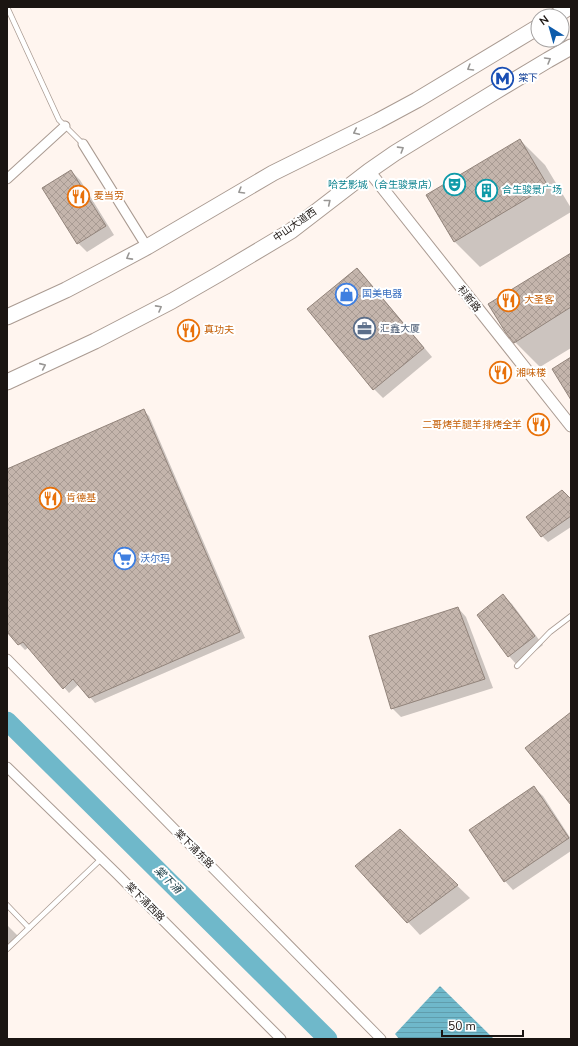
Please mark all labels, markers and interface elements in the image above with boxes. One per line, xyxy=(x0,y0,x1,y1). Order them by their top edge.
north arrow xyxy=(530,8,570,48)
text: N xyxy=(536,12,552,29)
one-way arrow xyxy=(544,57,551,64)
one-way arrow xyxy=(467,64,474,71)
metro station icon: 棠下 xyxy=(490,65,516,91)
place label: 棠下 xyxy=(518,71,538,85)
one-way arrow xyxy=(353,127,361,135)
one-way arrow xyxy=(397,146,404,154)
theatre icon: 哈艺影城（合生骏景店） xyxy=(441,172,467,198)
building icon: 合生骏景广场 xyxy=(474,177,500,203)
place label: 哈艺影城（合生骏景店） xyxy=(328,178,438,192)
restaurant icon: 麦当劳 xyxy=(66,183,92,209)
place label: 合生骏景广场 xyxy=(502,183,562,197)
one-way arrow xyxy=(238,187,245,194)
place label: 麦当劳 xyxy=(94,189,124,203)
one-way arrow xyxy=(324,199,331,206)
street label: 中山大道西 xyxy=(271,205,319,245)
one-way arrow xyxy=(126,252,133,260)
shop icon: 国美电器 xyxy=(333,281,359,307)
street label: 科新路 xyxy=(454,283,484,315)
place label: 国美电器 xyxy=(362,287,402,301)
restaurant icon: 大圣客 xyxy=(496,287,522,313)
place label: 大圣客 xyxy=(524,293,555,307)
one-way arrow xyxy=(155,305,162,312)
office icon: 汇鑫大厦 xyxy=(352,316,378,342)
restaurant icon: 真功夫 xyxy=(175,317,201,343)
place label: 汇鑫大厦 xyxy=(380,322,420,336)
place label: 真功夫 xyxy=(204,323,234,337)
restaurant icon: 湘味楼 xyxy=(487,360,513,386)
one-way arrow xyxy=(38,363,46,371)
place label: 湘味楼 xyxy=(516,366,546,380)
restaurant icon: 二哥烤羊腿羊排烤全羊 xyxy=(525,412,551,438)
place label: 二哥烤羊腿羊排烤全羊 xyxy=(422,418,522,432)
restaurant icon: 肯德基 xyxy=(37,485,63,511)
place label: 肯德基 xyxy=(66,491,96,505)
supermarket icon: 沃尔玛 xyxy=(111,546,137,572)
place label: 沃尔玛 xyxy=(140,552,170,566)
street label: 棠下涌东路 xyxy=(171,826,217,872)
water label: 棠下涌 xyxy=(151,863,186,898)
street label: 棠下涌西路 xyxy=(122,879,168,925)
scale bar xyxy=(442,1012,523,1038)
text: 50 m xyxy=(448,1018,476,1034)

